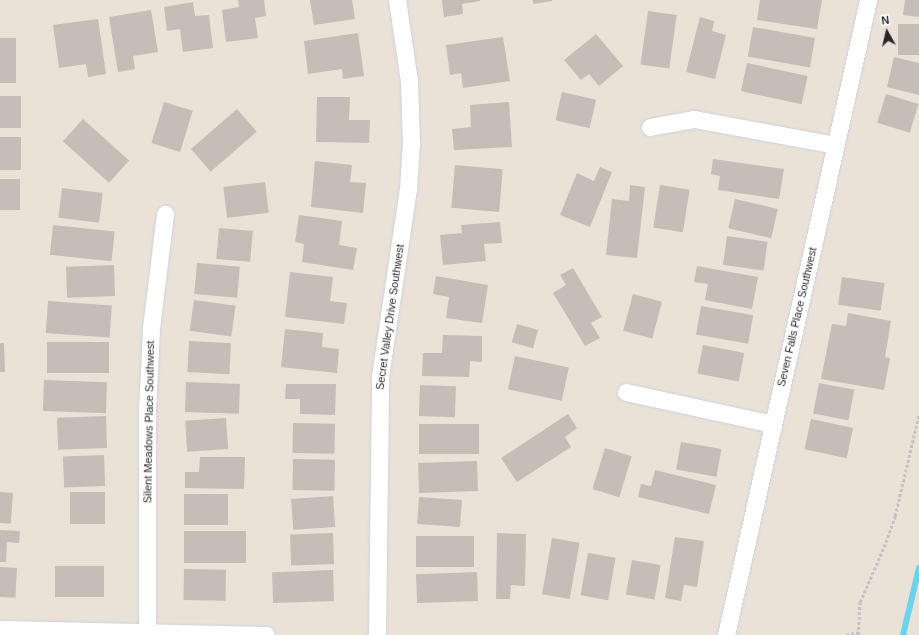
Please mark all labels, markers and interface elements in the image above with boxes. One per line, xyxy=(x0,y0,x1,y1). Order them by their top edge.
north arrow xyxy=(867,12,907,52)
text: N xyxy=(881,14,890,27)
street label: Secret Valley Drive Southwest xyxy=(373,243,407,391)
street label: Seven Falls Place Southwest xyxy=(775,246,819,388)
street label: Silent Meadows Place Southwest xyxy=(141,341,157,503)

